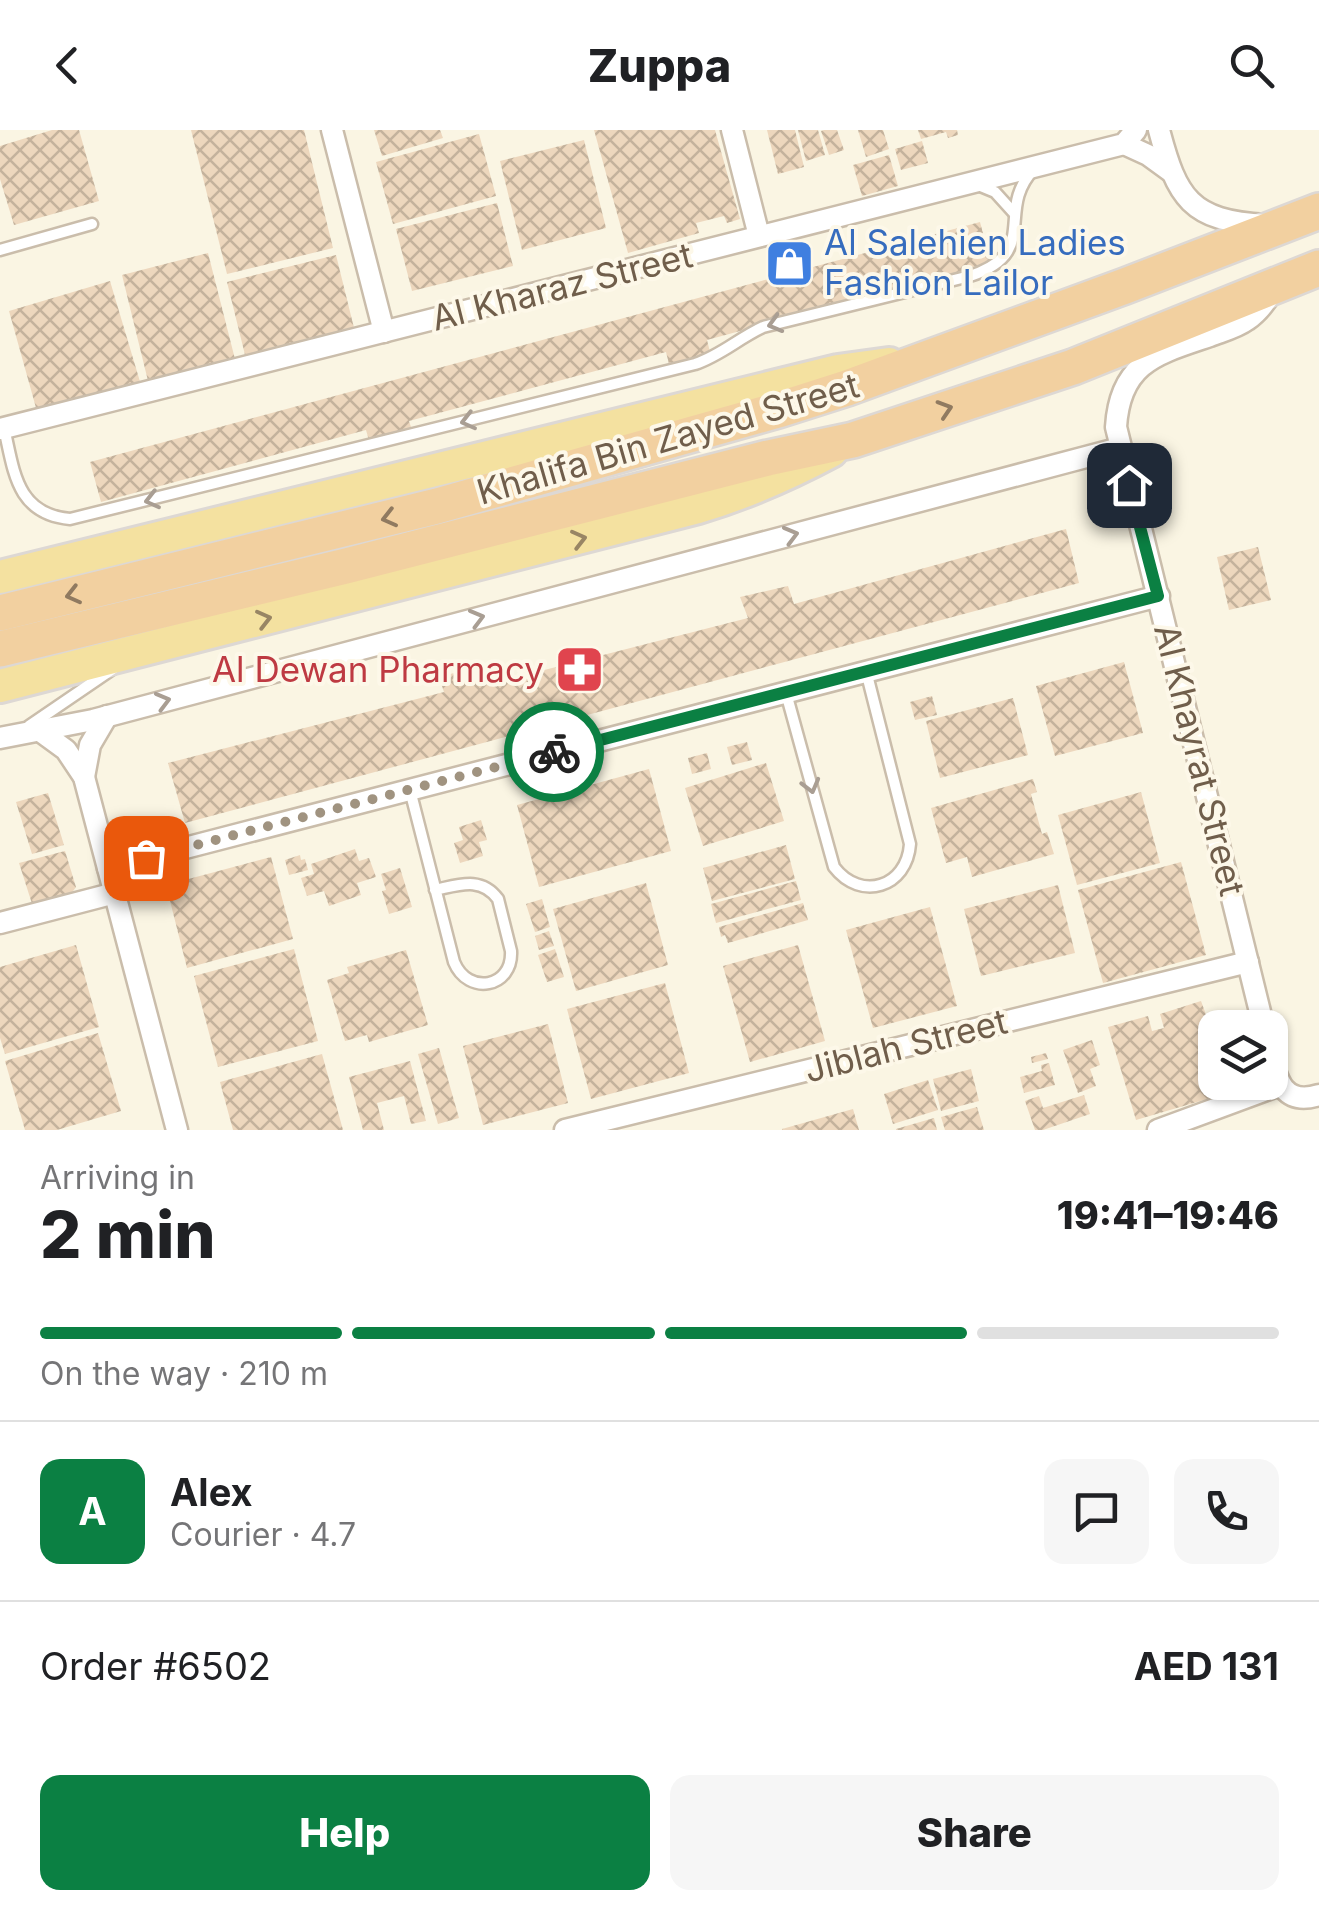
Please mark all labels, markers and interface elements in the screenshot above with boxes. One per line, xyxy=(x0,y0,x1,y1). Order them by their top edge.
icon: back xyxy=(40,38,95,93)
text: Zuppa xyxy=(588,38,731,93)
icon: search xyxy=(1224,38,1279,93)
place label: Al Salehien Ladies Fashion Lailor xyxy=(824,221,1126,303)
street label: Al Kharaz Street xyxy=(427,233,696,339)
shop icon: Al Salehien Ladies Fashion Lailor xyxy=(763,237,815,289)
one-way arrow xyxy=(768,312,785,333)
street label: Khalifa Bin Zayed Street xyxy=(472,363,863,513)
one-way arrow xyxy=(936,400,953,421)
one-way arrow xyxy=(460,409,477,430)
pin xyxy=(1087,443,1172,528)
icon: home xyxy=(1102,458,1157,513)
one-way arrow xyxy=(144,488,161,509)
one-way arrow xyxy=(381,506,398,527)
one-way arrow xyxy=(782,525,800,546)
one-way arrow xyxy=(570,529,587,550)
one-way arrow xyxy=(65,583,82,604)
one-way arrow xyxy=(468,608,485,629)
one-way arrow xyxy=(255,609,272,630)
street label: Al Khayrat Street xyxy=(1146,620,1254,900)
pharmacy icon: Al Dewan Pharmacy xyxy=(553,644,605,696)
place label: Al Dewan Pharmacy xyxy=(212,648,544,690)
one-way arrow xyxy=(154,692,171,713)
courier xyxy=(504,702,604,802)
icon: bike xyxy=(527,725,582,780)
one-way arrow xyxy=(800,777,821,794)
pin xyxy=(104,816,189,901)
icon: bag xyxy=(119,831,174,886)
street label: Jiblah Street xyxy=(800,1000,1011,1090)
map controls xyxy=(1198,1010,1288,1100)
button: layers xyxy=(1198,1010,1288,1100)
text: Arriving in xyxy=(40,1158,195,1197)
text: 19:41–19:46 xyxy=(1057,1192,1279,1238)
text: 2 min xyxy=(40,1195,216,1274)
text: On the way · 210 m xyxy=(40,1354,328,1393)
button: chat xyxy=(1044,1459,1149,1564)
button: phone xyxy=(1174,1459,1279,1564)
text: Alex xyxy=(170,1469,253,1515)
text: A xyxy=(78,1488,107,1534)
text: Courier · 4.7 xyxy=(170,1515,356,1554)
text: Order #6502 xyxy=(40,1643,271,1689)
text: AED 131 xyxy=(1134,1643,1279,1689)
button: Help xyxy=(40,1775,650,1890)
button: Share xyxy=(670,1775,1279,1890)

